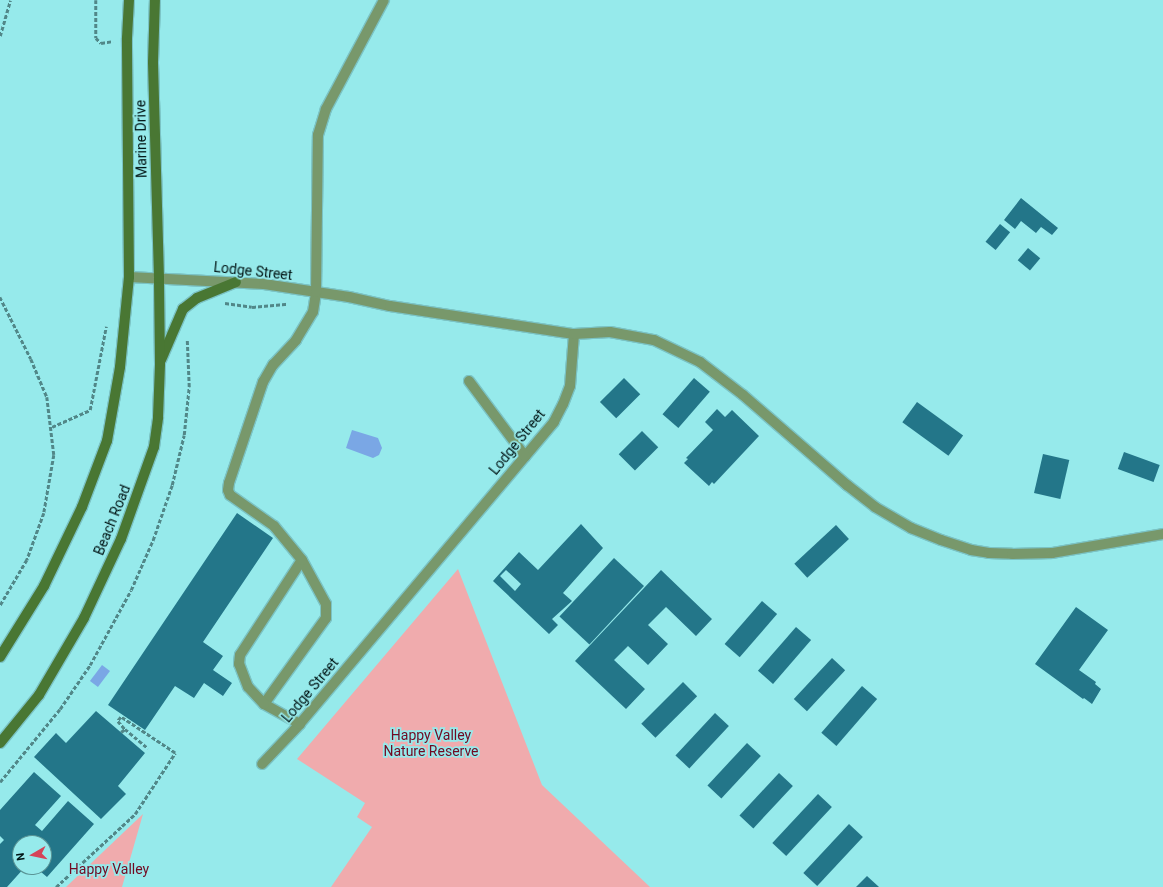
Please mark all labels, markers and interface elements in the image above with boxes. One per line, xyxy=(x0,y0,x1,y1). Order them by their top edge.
street label: Marine Drive xyxy=(132,100,150,178)
street label: Lodge Street xyxy=(213,259,293,283)
street label: Lodge Street xyxy=(486,406,548,478)
street label: Beach Road xyxy=(90,482,134,558)
street label: Lodge Street xyxy=(278,654,342,726)
park label: Happy Valley Nature Reserve xyxy=(383,727,479,760)
north arrow xyxy=(12,835,52,875)
text: N xyxy=(14,852,28,862)
park label: Happy Valley xyxy=(69,861,149,877)

